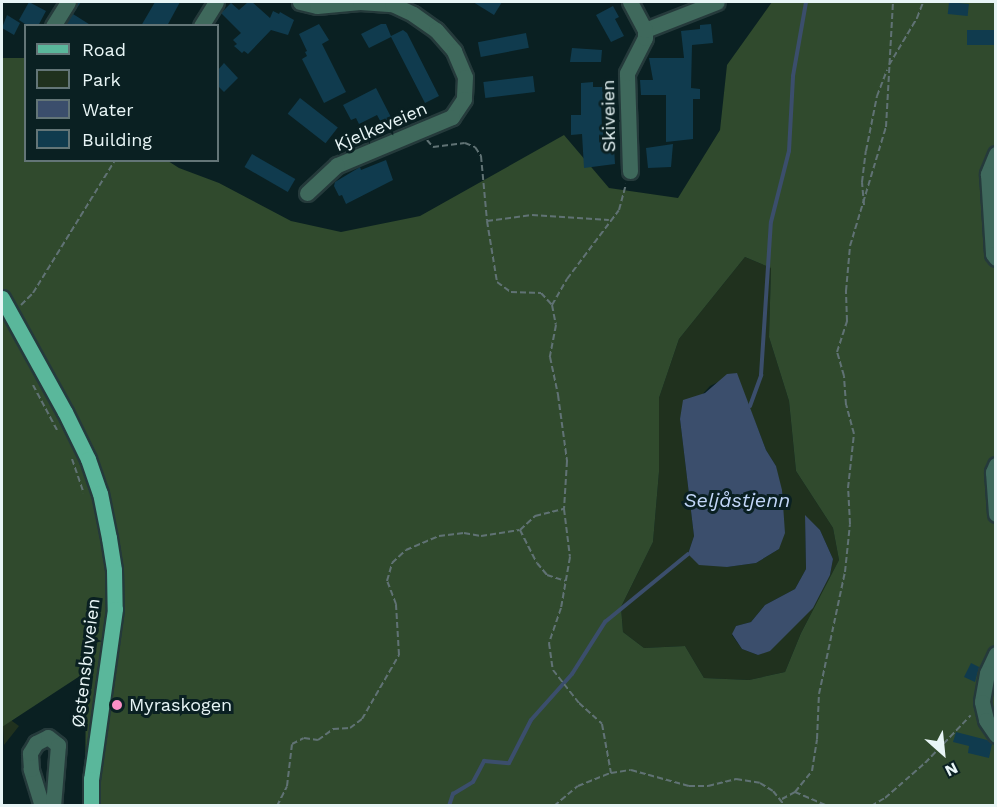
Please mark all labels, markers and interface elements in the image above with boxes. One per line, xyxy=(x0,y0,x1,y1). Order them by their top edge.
legend xyxy=(24,24,219,162)
text: Road xyxy=(82,39,126,60)
text: Park xyxy=(82,69,121,90)
street label: Skiveien xyxy=(598,80,620,152)
street label: Kjelkeveien xyxy=(331,98,431,156)
text: Water xyxy=(82,99,134,120)
text: Building xyxy=(82,129,152,150)
water label: Seljåstjenn xyxy=(684,488,790,512)
street label: Østensbuveien xyxy=(67,597,105,729)
place label: Myraskogen xyxy=(129,694,232,716)
marker: Myraskogen xyxy=(110,698,124,712)
north arrow xyxy=(913,723,973,783)
text: N xyxy=(942,758,961,781)

